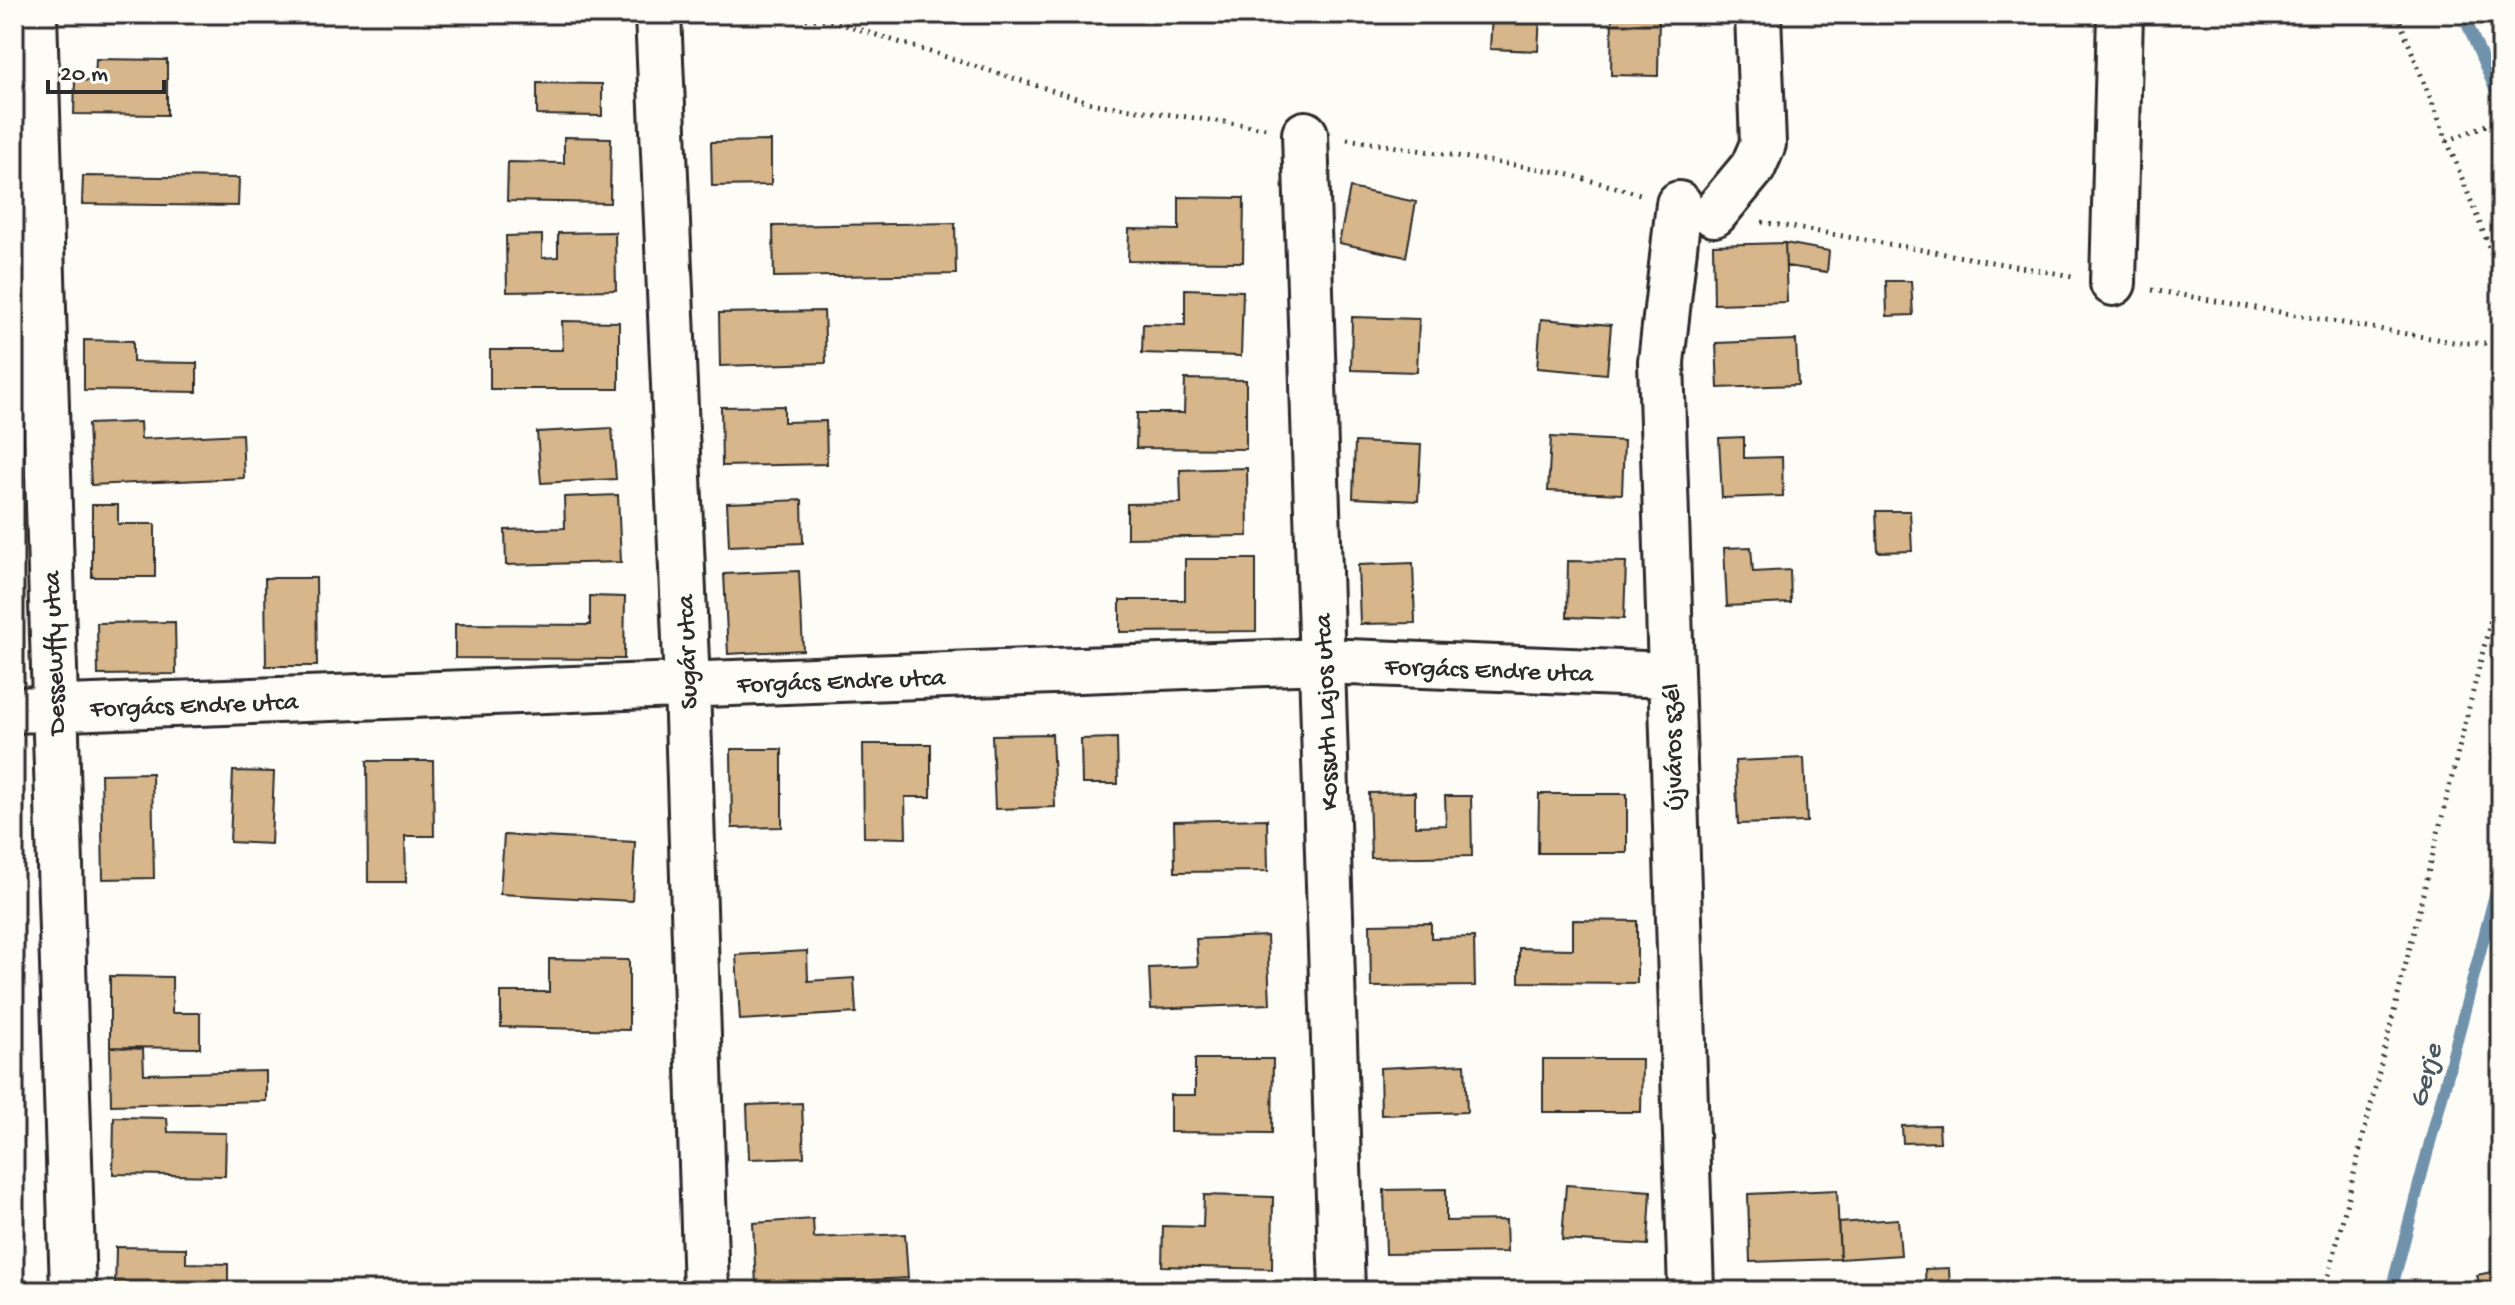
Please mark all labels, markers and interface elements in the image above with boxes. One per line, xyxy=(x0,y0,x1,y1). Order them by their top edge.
scale bar xyxy=(48,44,164,94)
text: 20 m xyxy=(60,61,108,90)
street label: Dessewffy utca xyxy=(38,569,75,737)
street label: Sugár utca xyxy=(672,592,707,710)
street label: Kossuth Lajos utca xyxy=(1310,611,1347,811)
street label: Forgács Endre utca xyxy=(1383,653,1595,692)
street label: Forgács Endre utca xyxy=(735,664,947,703)
street label: Újváros szél xyxy=(1658,683,1693,811)
street label: Forgács Endre utca xyxy=(88,688,300,727)
water label: Gerje xyxy=(2403,1039,2452,1112)

